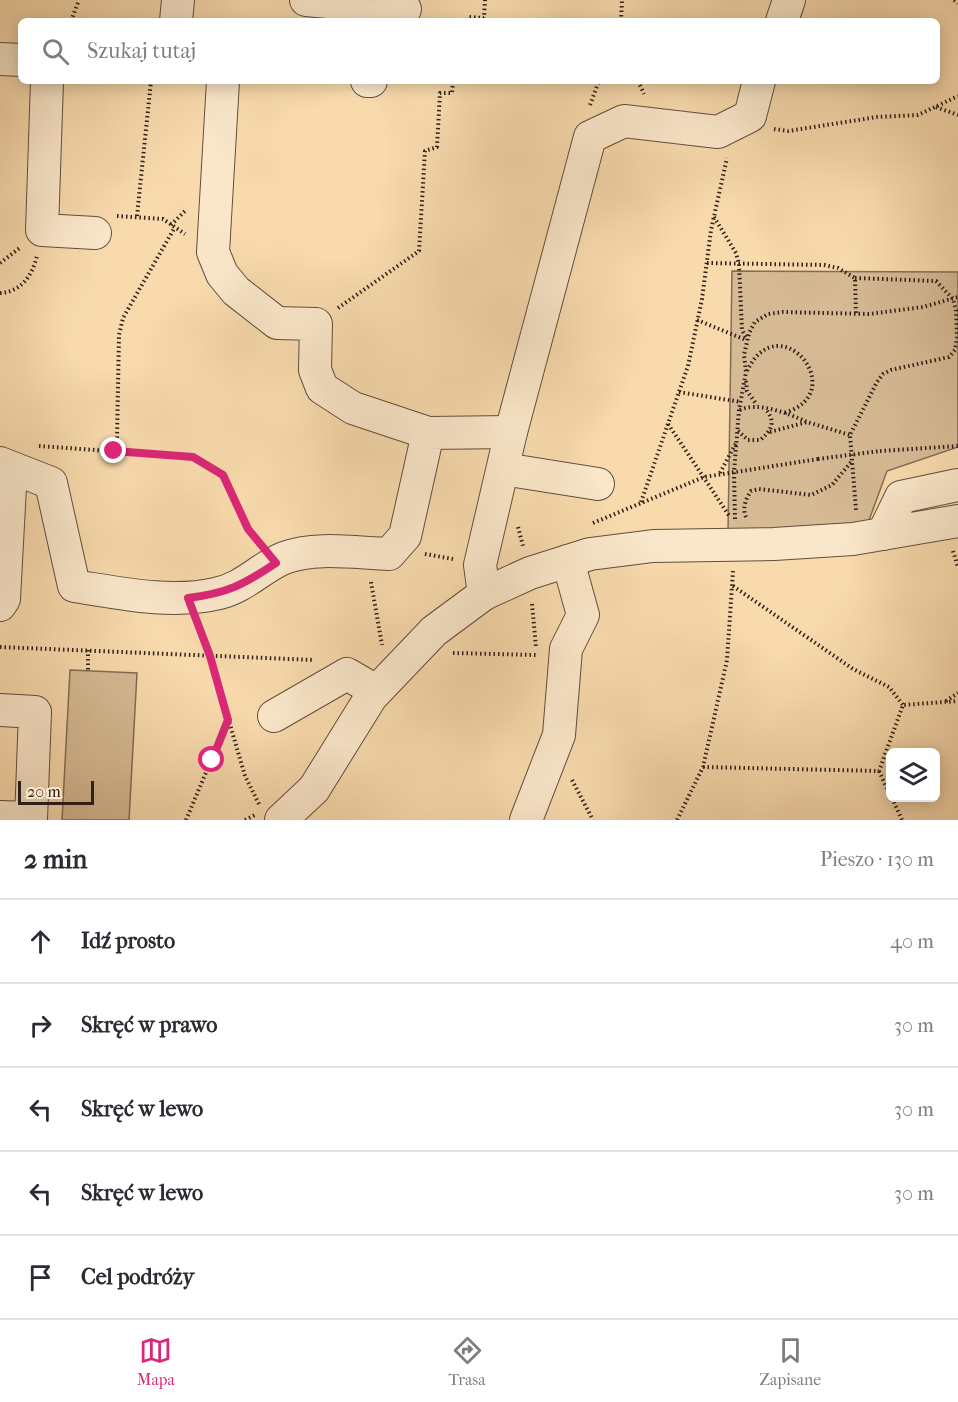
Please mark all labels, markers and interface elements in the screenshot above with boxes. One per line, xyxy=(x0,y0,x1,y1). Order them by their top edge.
search box xyxy=(18,18,940,84)
icon: search xyxy=(39,35,72,68)
text: Szukaj tutaj xyxy=(87,38,196,64)
route end xyxy=(100,437,126,463)
route start xyxy=(198,746,224,772)
map controls xyxy=(886,748,940,802)
button: layers xyxy=(886,748,940,802)
scale bar xyxy=(18,778,94,806)
text: 20 m xyxy=(27,782,61,801)
text: 2 min xyxy=(24,844,87,875)
text: Pieszo · 130 m xyxy=(820,848,934,871)
icon: ahead xyxy=(24,925,57,958)
text: Idź prosto xyxy=(81,928,175,954)
text: 40 m xyxy=(890,930,934,953)
icon: right xyxy=(24,1009,57,1042)
text: Skręć w prawo xyxy=(81,1012,217,1038)
text: 30 m xyxy=(894,1014,934,1037)
icon: left xyxy=(24,1093,57,1126)
text: Skręć w lewo xyxy=(81,1096,203,1122)
text: 30 m xyxy=(894,1098,934,1121)
icon: left xyxy=(24,1177,57,1210)
text: Skręć w lewo xyxy=(81,1180,203,1206)
text: 30 m xyxy=(894,1182,934,1205)
icon: arrive xyxy=(24,1261,57,1294)
text: Cel podróży xyxy=(81,1264,194,1290)
tab: Mapa xyxy=(137,1334,175,1389)
tab: Trasa xyxy=(448,1334,486,1389)
tab: Zapisane xyxy=(759,1334,821,1389)

